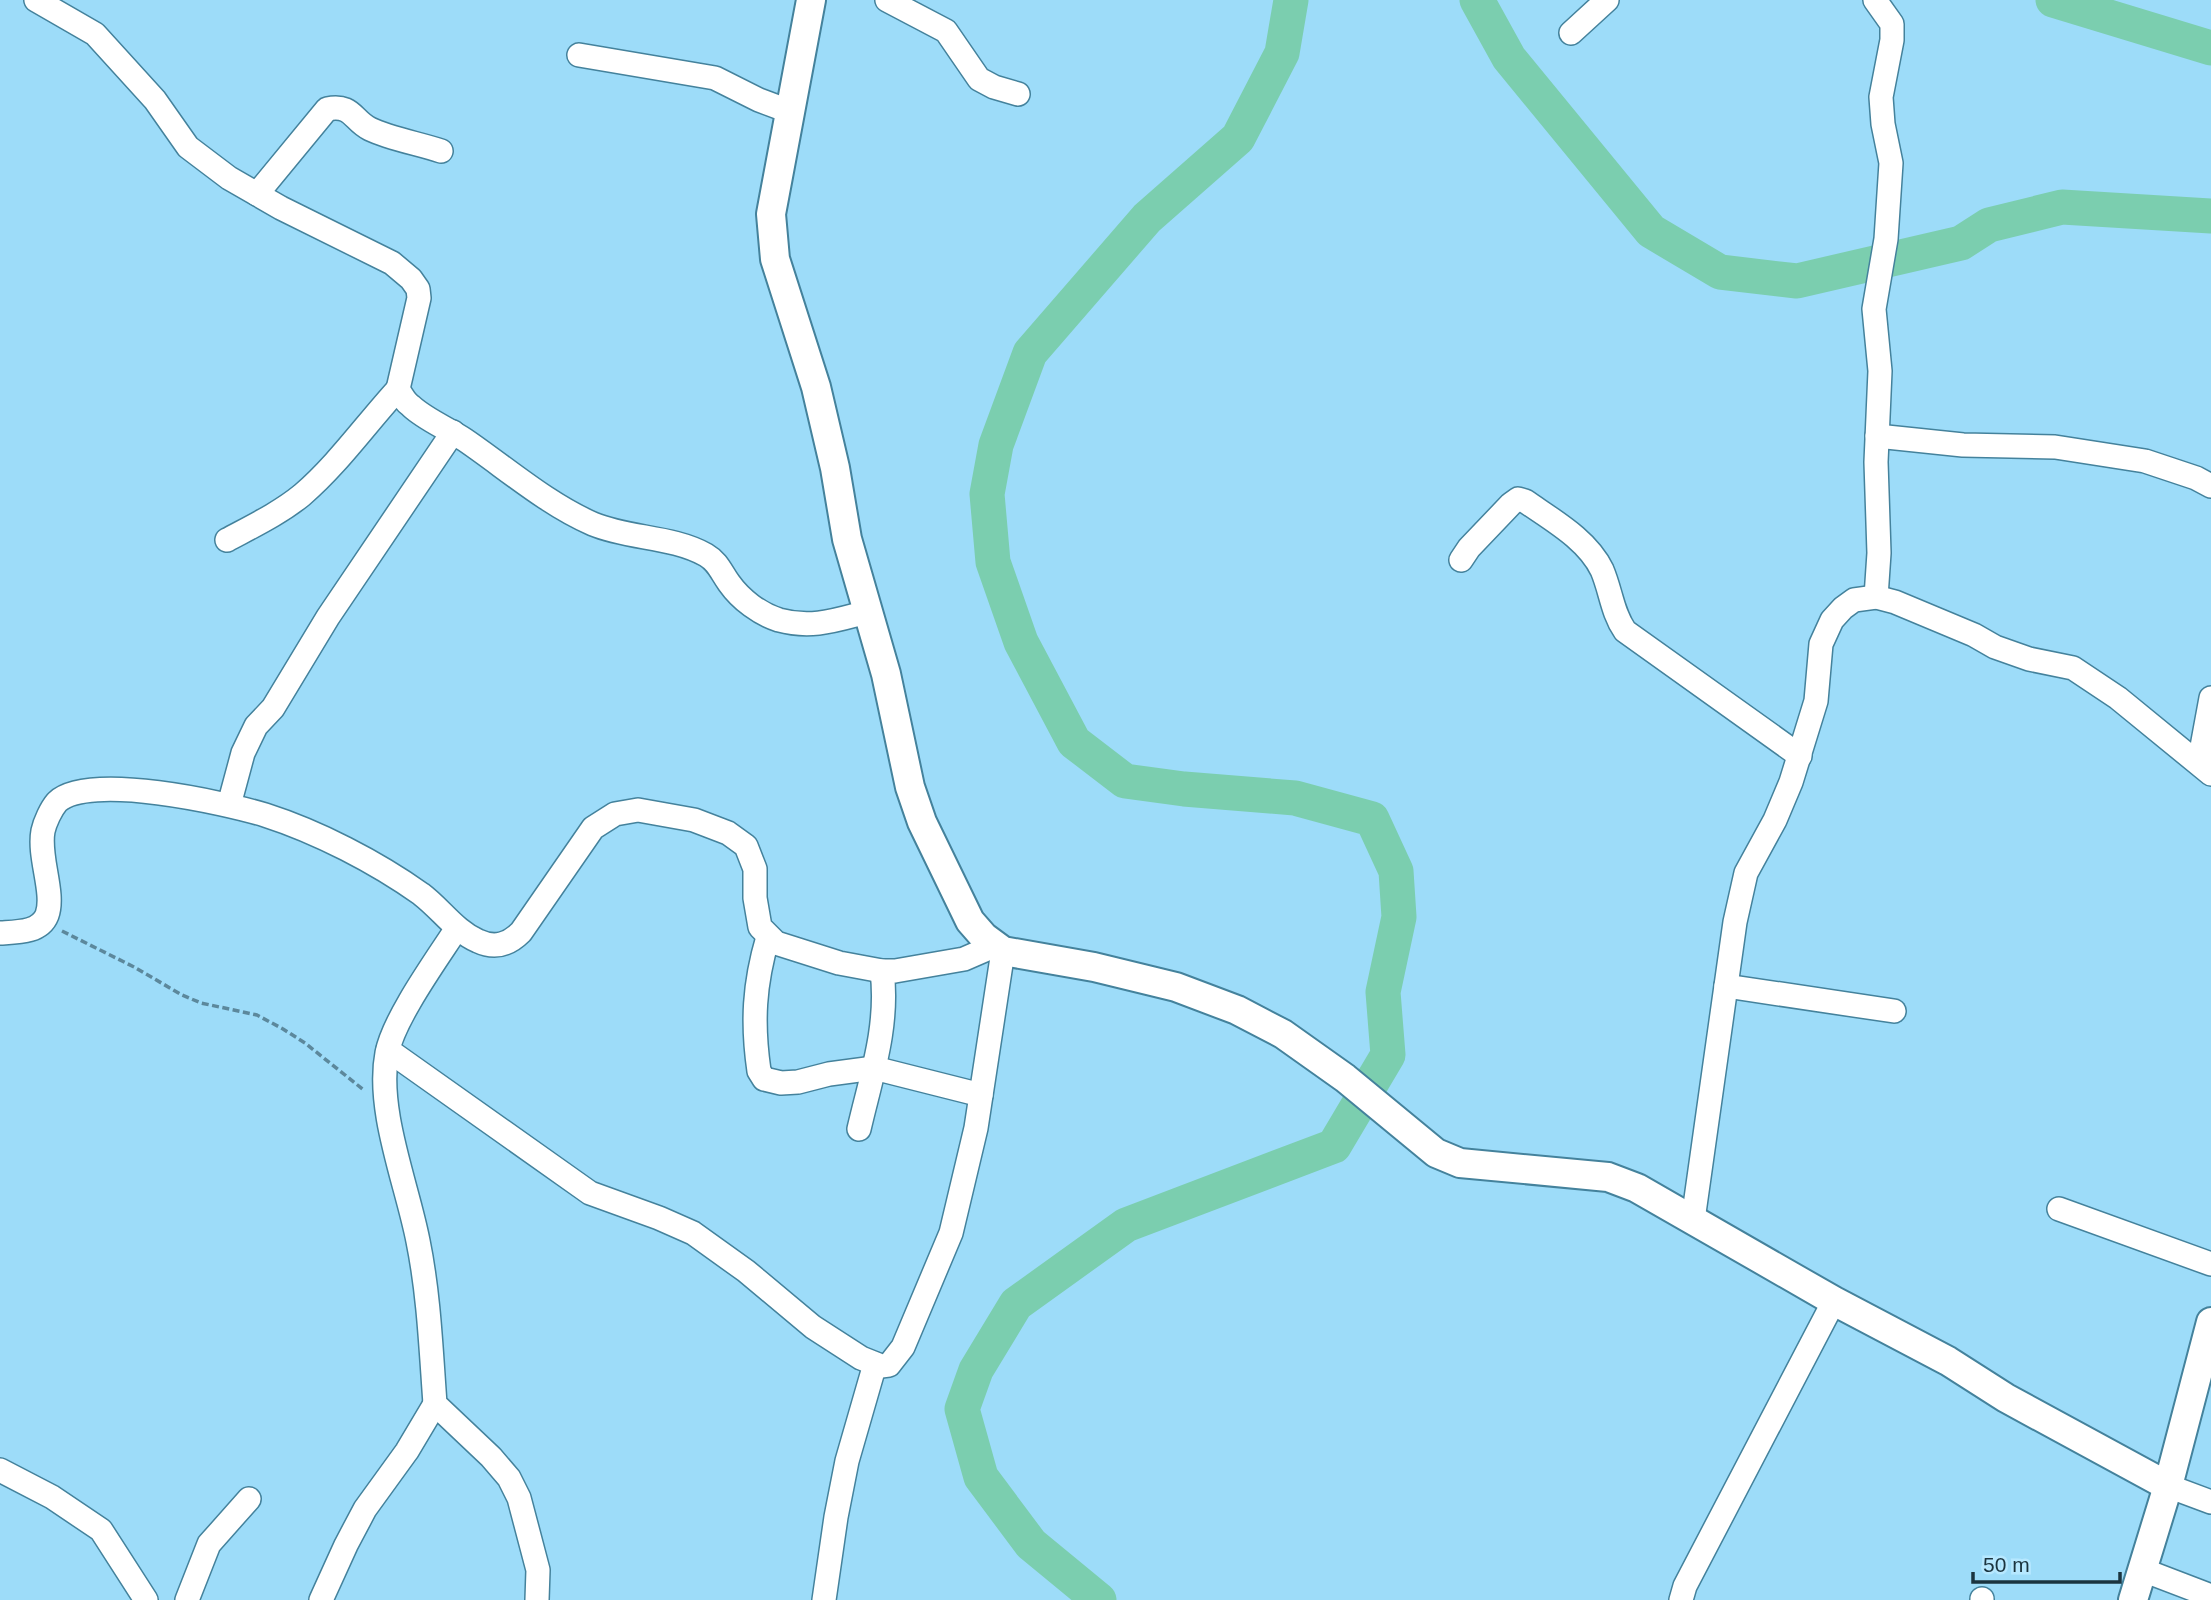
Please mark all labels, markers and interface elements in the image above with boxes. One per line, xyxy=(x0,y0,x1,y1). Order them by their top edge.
scale bar xyxy=(1973,1540,2120,1584)
text: 50 m xyxy=(1983,1553,2030,1576)

